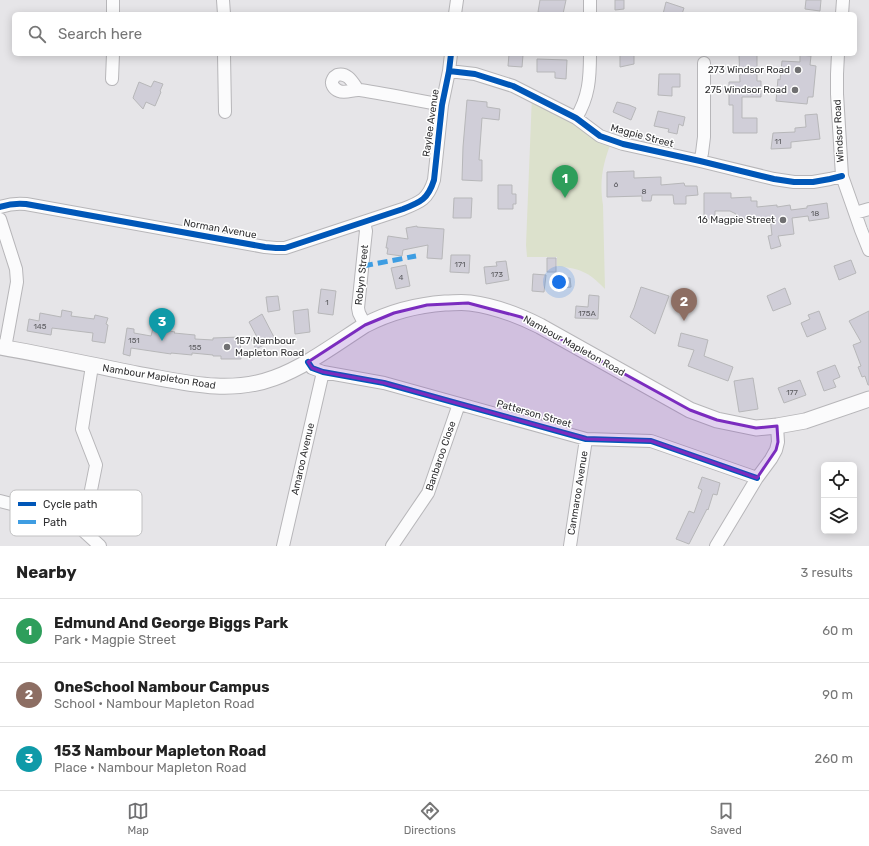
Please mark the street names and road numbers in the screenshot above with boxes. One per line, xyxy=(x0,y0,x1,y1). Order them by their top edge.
street label: Raylee Avenue xyxy=(420,88,442,158)
street label: Windsor Road xyxy=(831,99,847,163)
street label: Magpie Street xyxy=(609,122,675,150)
street label: Norman Avenue xyxy=(182,217,258,241)
street label: Robyn Street xyxy=(353,244,371,306)
street label: Nambour Mapleton Road xyxy=(521,313,627,379)
street label: Nambour Mapleton Road xyxy=(102,362,216,392)
street label: Patterson Street xyxy=(495,398,573,430)
street label: Banbaroo Close xyxy=(423,419,459,492)
street label: Amaroo Avenue xyxy=(289,421,317,496)
street label: Canmaroo Avenue xyxy=(565,450,591,536)

